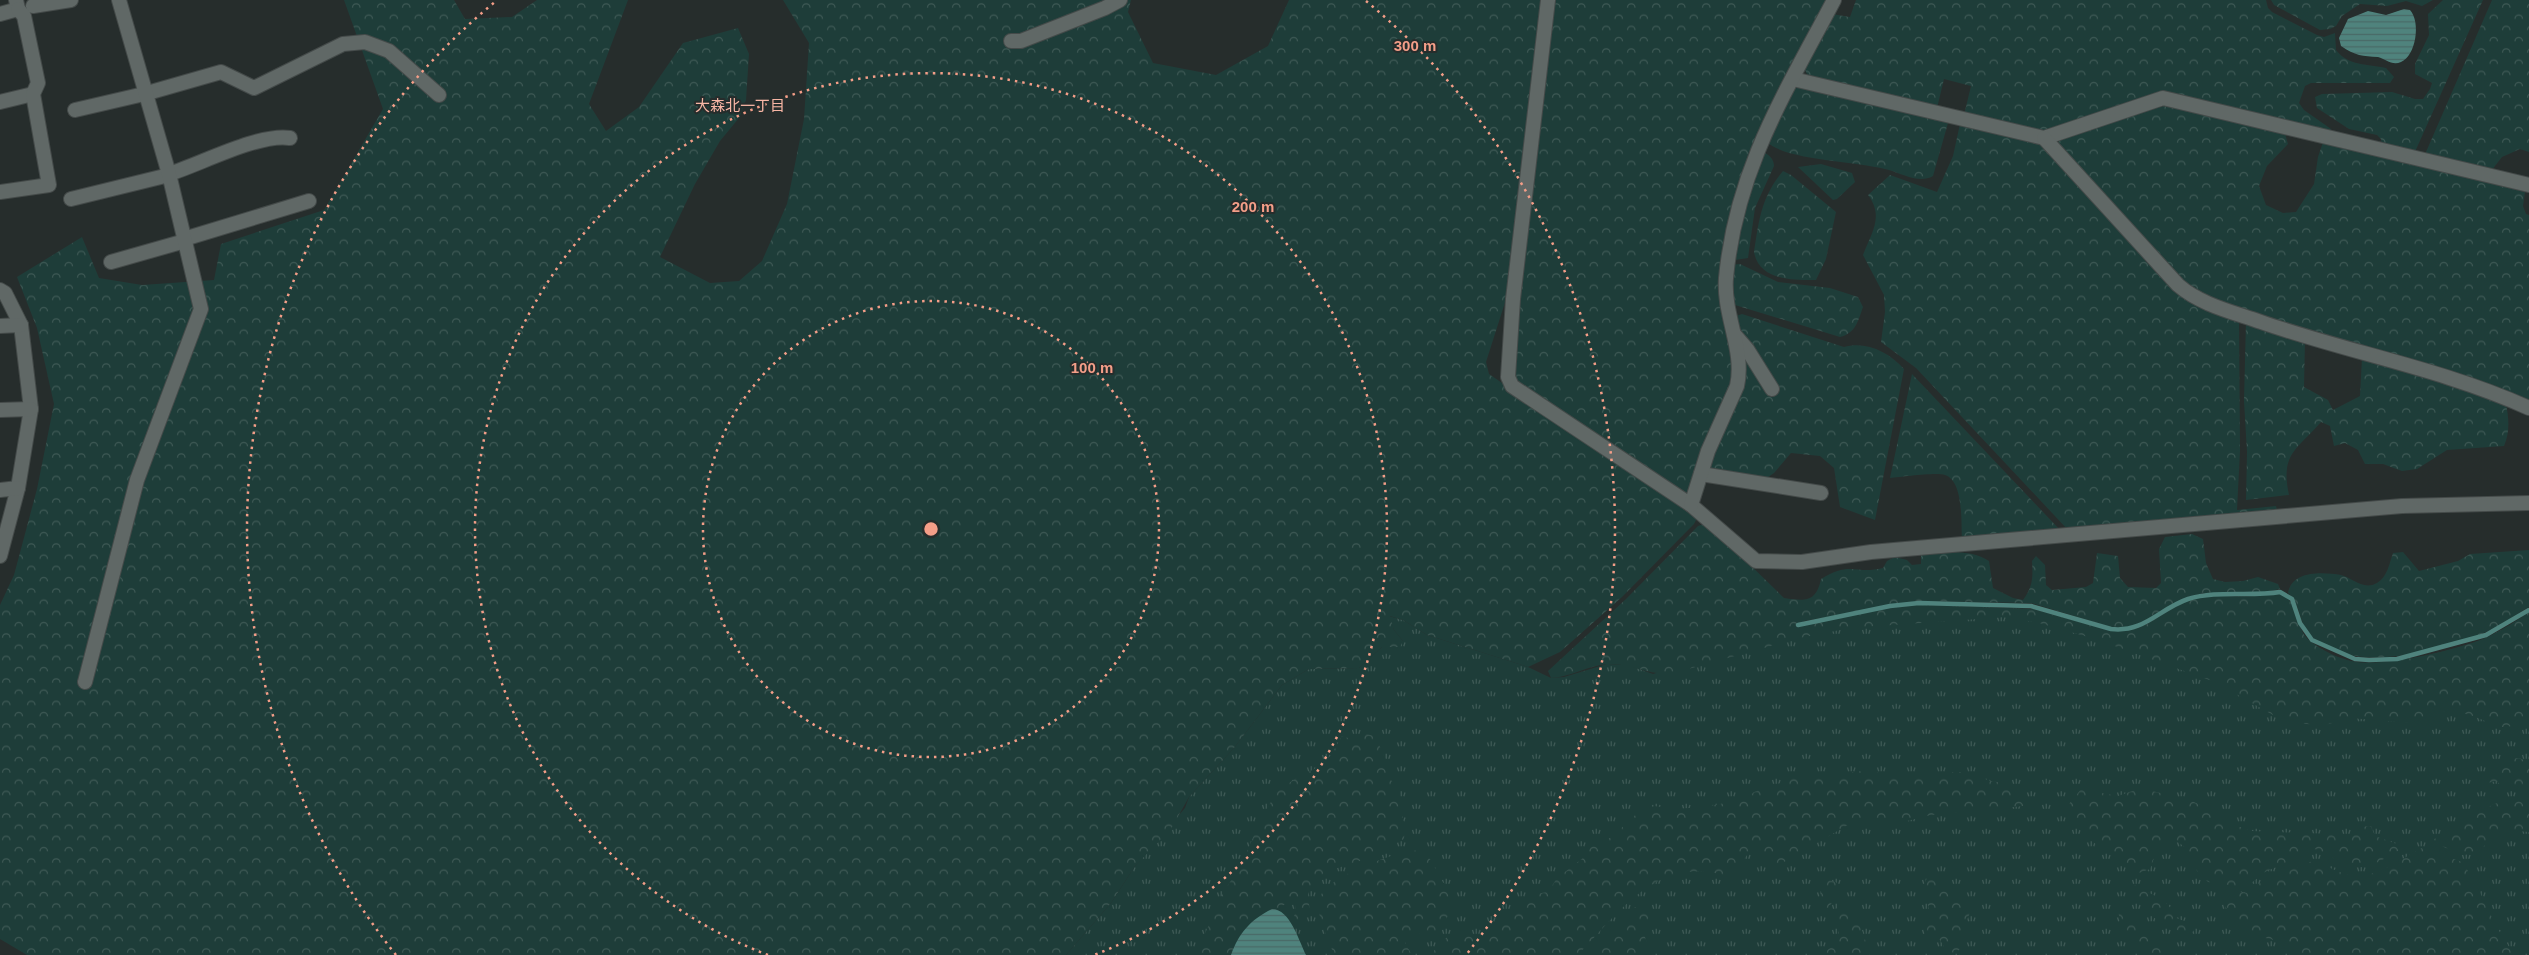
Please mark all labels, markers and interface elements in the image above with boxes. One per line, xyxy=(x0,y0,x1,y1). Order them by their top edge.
text: 300 m xyxy=(1394,37,1436,54)
district label: 大森北一丁目 xyxy=(695,97,785,114)
text: 200 m xyxy=(1232,198,1274,215)
text: 100 m xyxy=(1071,359,1113,376)
centre of rings xyxy=(922,520,940,538)

